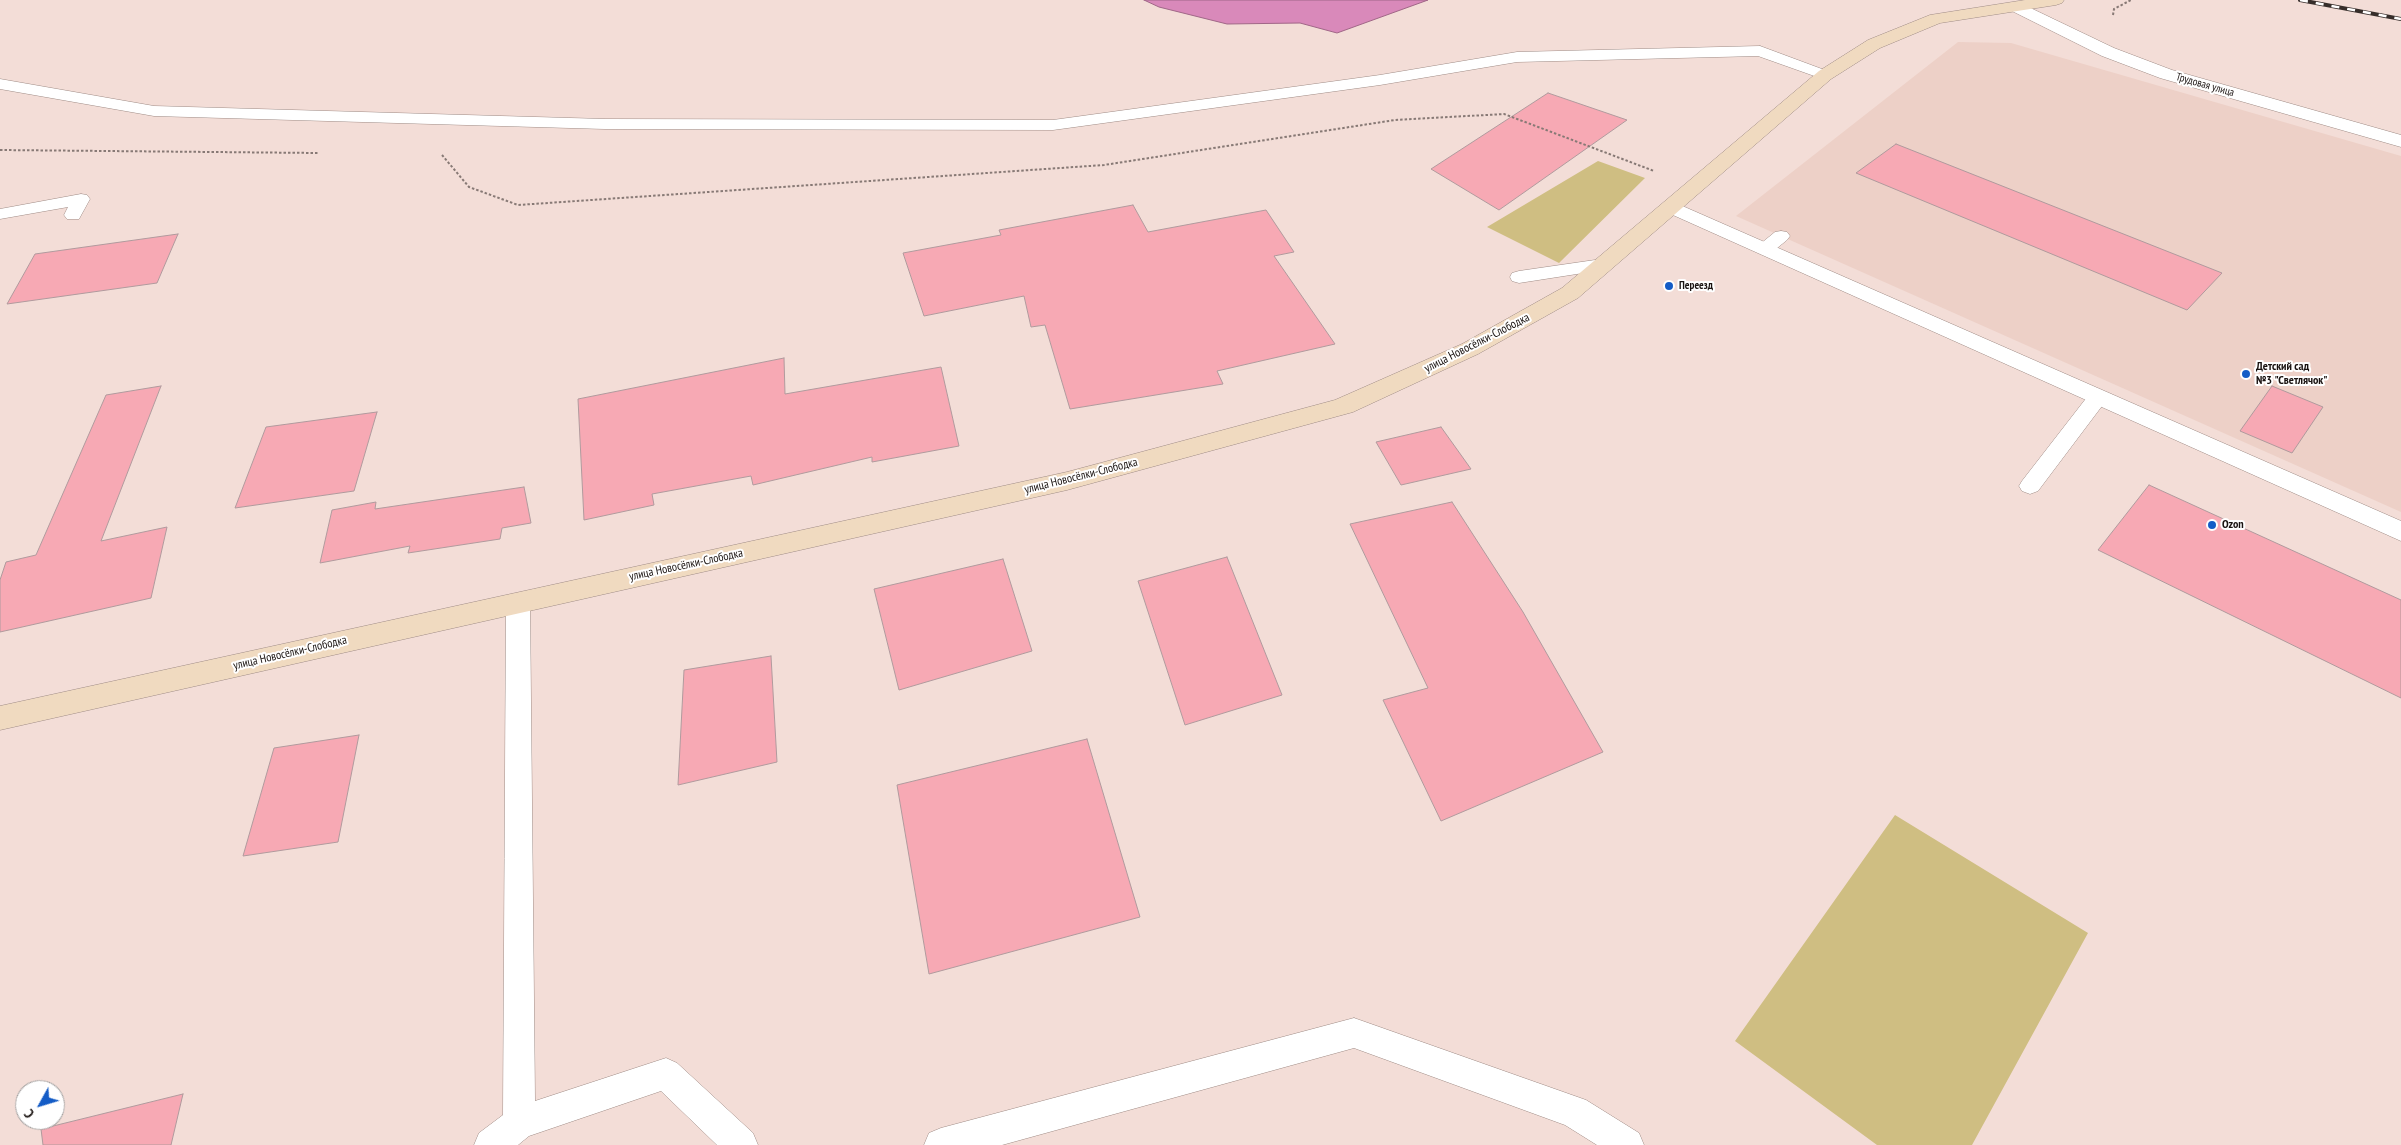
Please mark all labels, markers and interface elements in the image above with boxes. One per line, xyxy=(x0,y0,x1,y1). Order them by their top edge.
street label: Трудовая улица xyxy=(2174,70,2236,100)
place label: Переезд xyxy=(1679,279,1713,293)
marker: Переезд xyxy=(1663,280,1675,292)
street label: улица Новосёлки-Слободка xyxy=(1422,310,1532,376)
place label: Детский сад №3 "Светлячок" xyxy=(2256,360,2327,388)
marker: Детский сад №3 "Светлячок" xyxy=(2240,368,2252,380)
street label: улица Новосёлки-Слободка xyxy=(1023,455,1139,497)
place label: Ozon xyxy=(2222,518,2244,532)
marker: Ozon xyxy=(2206,519,2218,531)
street label: улица Новосёлки-Слободка xyxy=(628,546,744,584)
street label: улица Новосёлки-Слободка xyxy=(232,633,348,673)
north arrow xyxy=(15,1080,65,1130)
text: С xyxy=(20,1106,38,1122)

